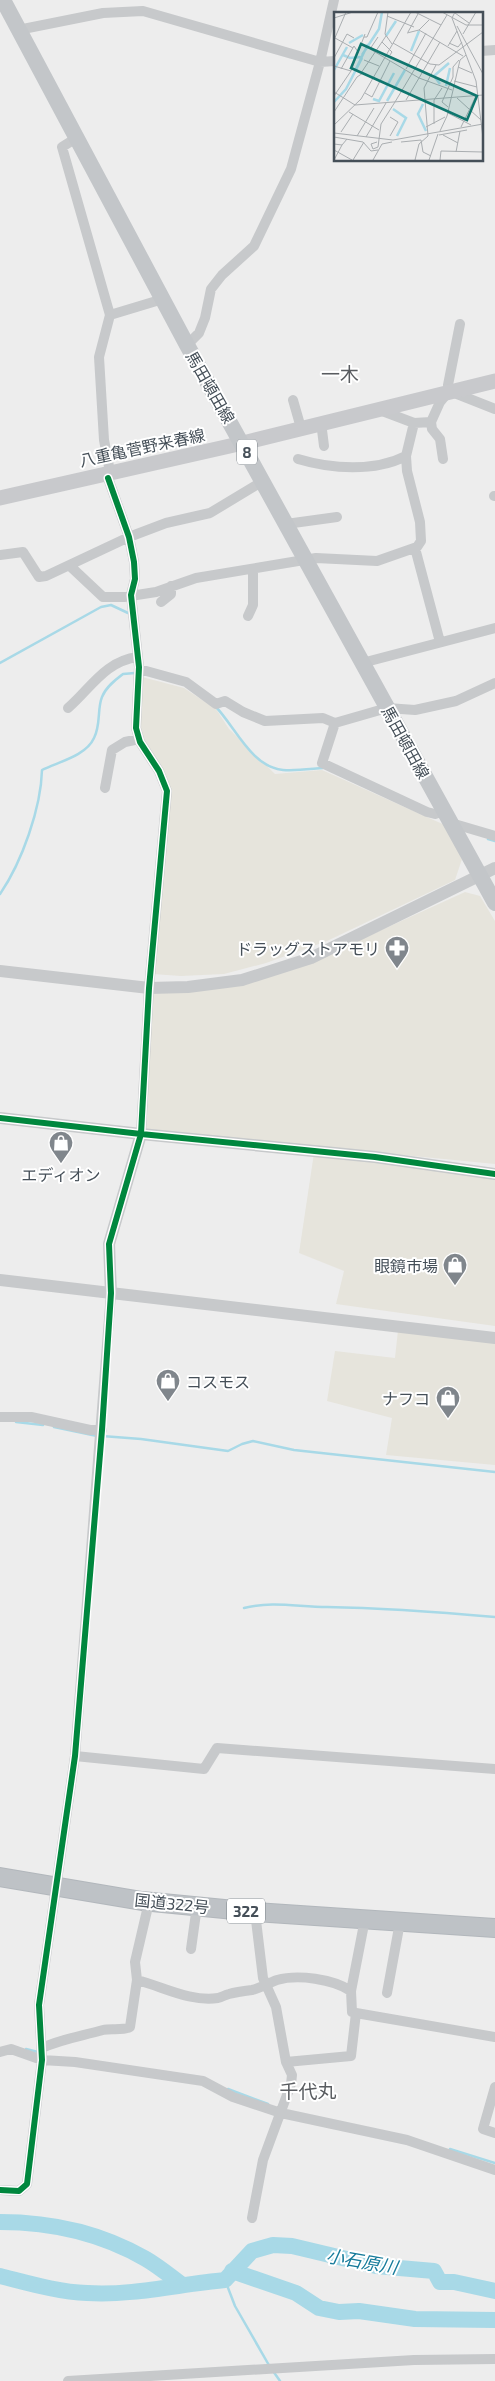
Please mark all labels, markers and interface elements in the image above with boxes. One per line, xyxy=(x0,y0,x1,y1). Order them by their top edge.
inset map xyxy=(334,12,482,161)
street label: 馬田頓田線 xyxy=(183,348,239,426)
district label: 一木 xyxy=(321,362,359,385)
street label: 八重亀菅野来春線 xyxy=(77,424,207,470)
road number: 8 xyxy=(237,440,257,464)
street label: 馬田頓田線 xyxy=(378,702,434,782)
pharmacy icon: ドラッグストアモリ xyxy=(384,935,410,969)
place label: ドラッグストアモリ xyxy=(236,939,380,958)
shop icon: エディオン xyxy=(48,1130,74,1164)
place label: エディオン xyxy=(22,1165,100,1184)
shop icon: 眼鏡市場 xyxy=(442,1252,468,1286)
place label: 眼鏡市場 xyxy=(374,1256,438,1275)
shop icon: コスモス xyxy=(155,1368,181,1402)
place label: コスモス xyxy=(186,1372,250,1391)
shop icon: ナフコ xyxy=(435,1385,461,1419)
place label: ナフコ xyxy=(382,1389,430,1408)
street label: 国道322号 xyxy=(134,1890,210,1916)
road number: 322 xyxy=(227,1898,265,1924)
district label: 千代丸 xyxy=(279,2079,337,2102)
water label: 小石原川 xyxy=(325,2244,401,2278)

